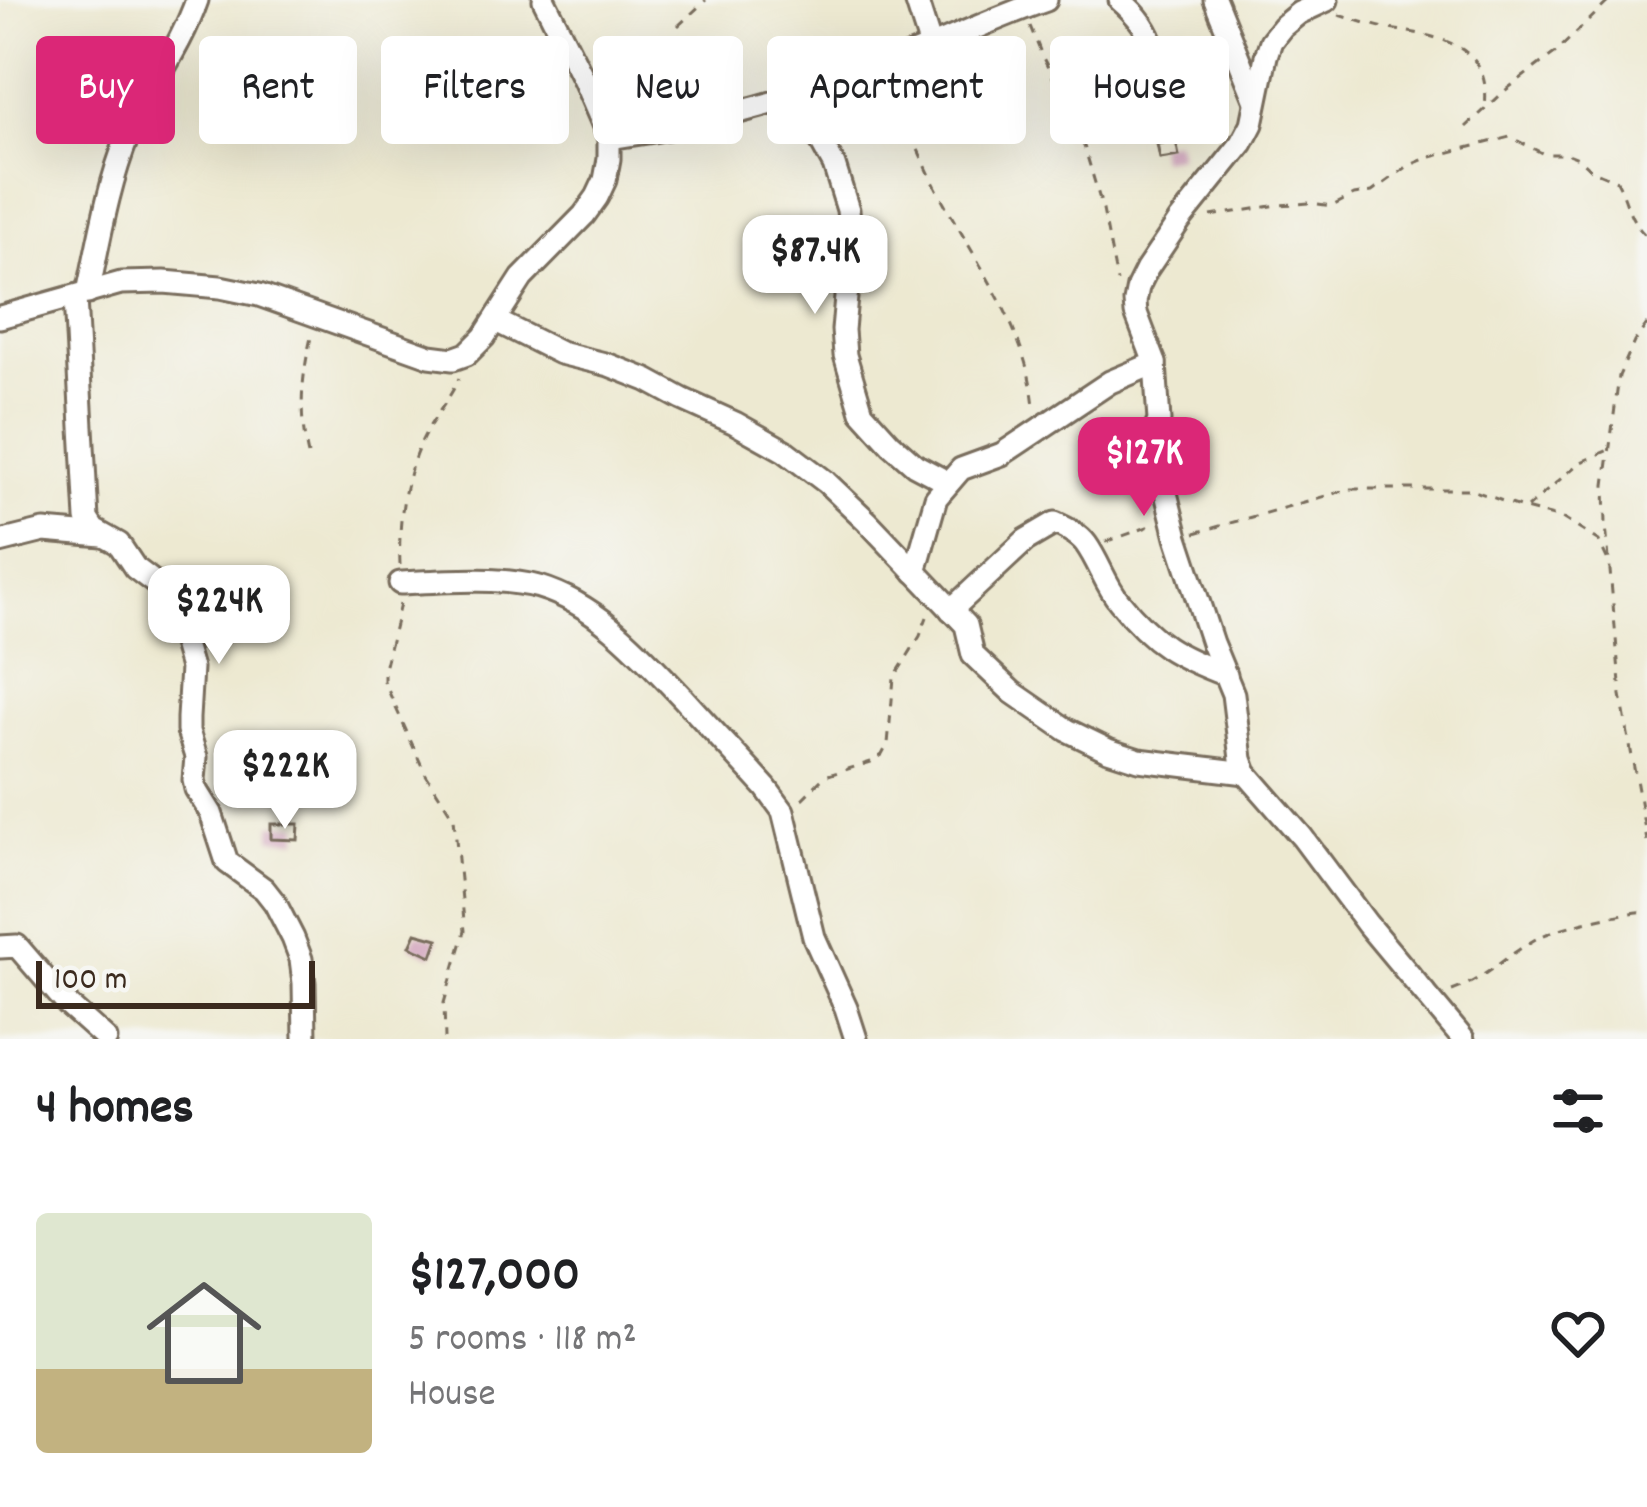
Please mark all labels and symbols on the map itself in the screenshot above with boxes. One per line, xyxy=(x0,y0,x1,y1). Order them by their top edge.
pin: $87.4K xyxy=(717,215,913,317)
pin: $127K xyxy=(1060,417,1228,519)
pin: $224K xyxy=(135,565,303,667)
pin: $222K xyxy=(201,730,369,832)
scale bar xyxy=(36,955,315,1008)

